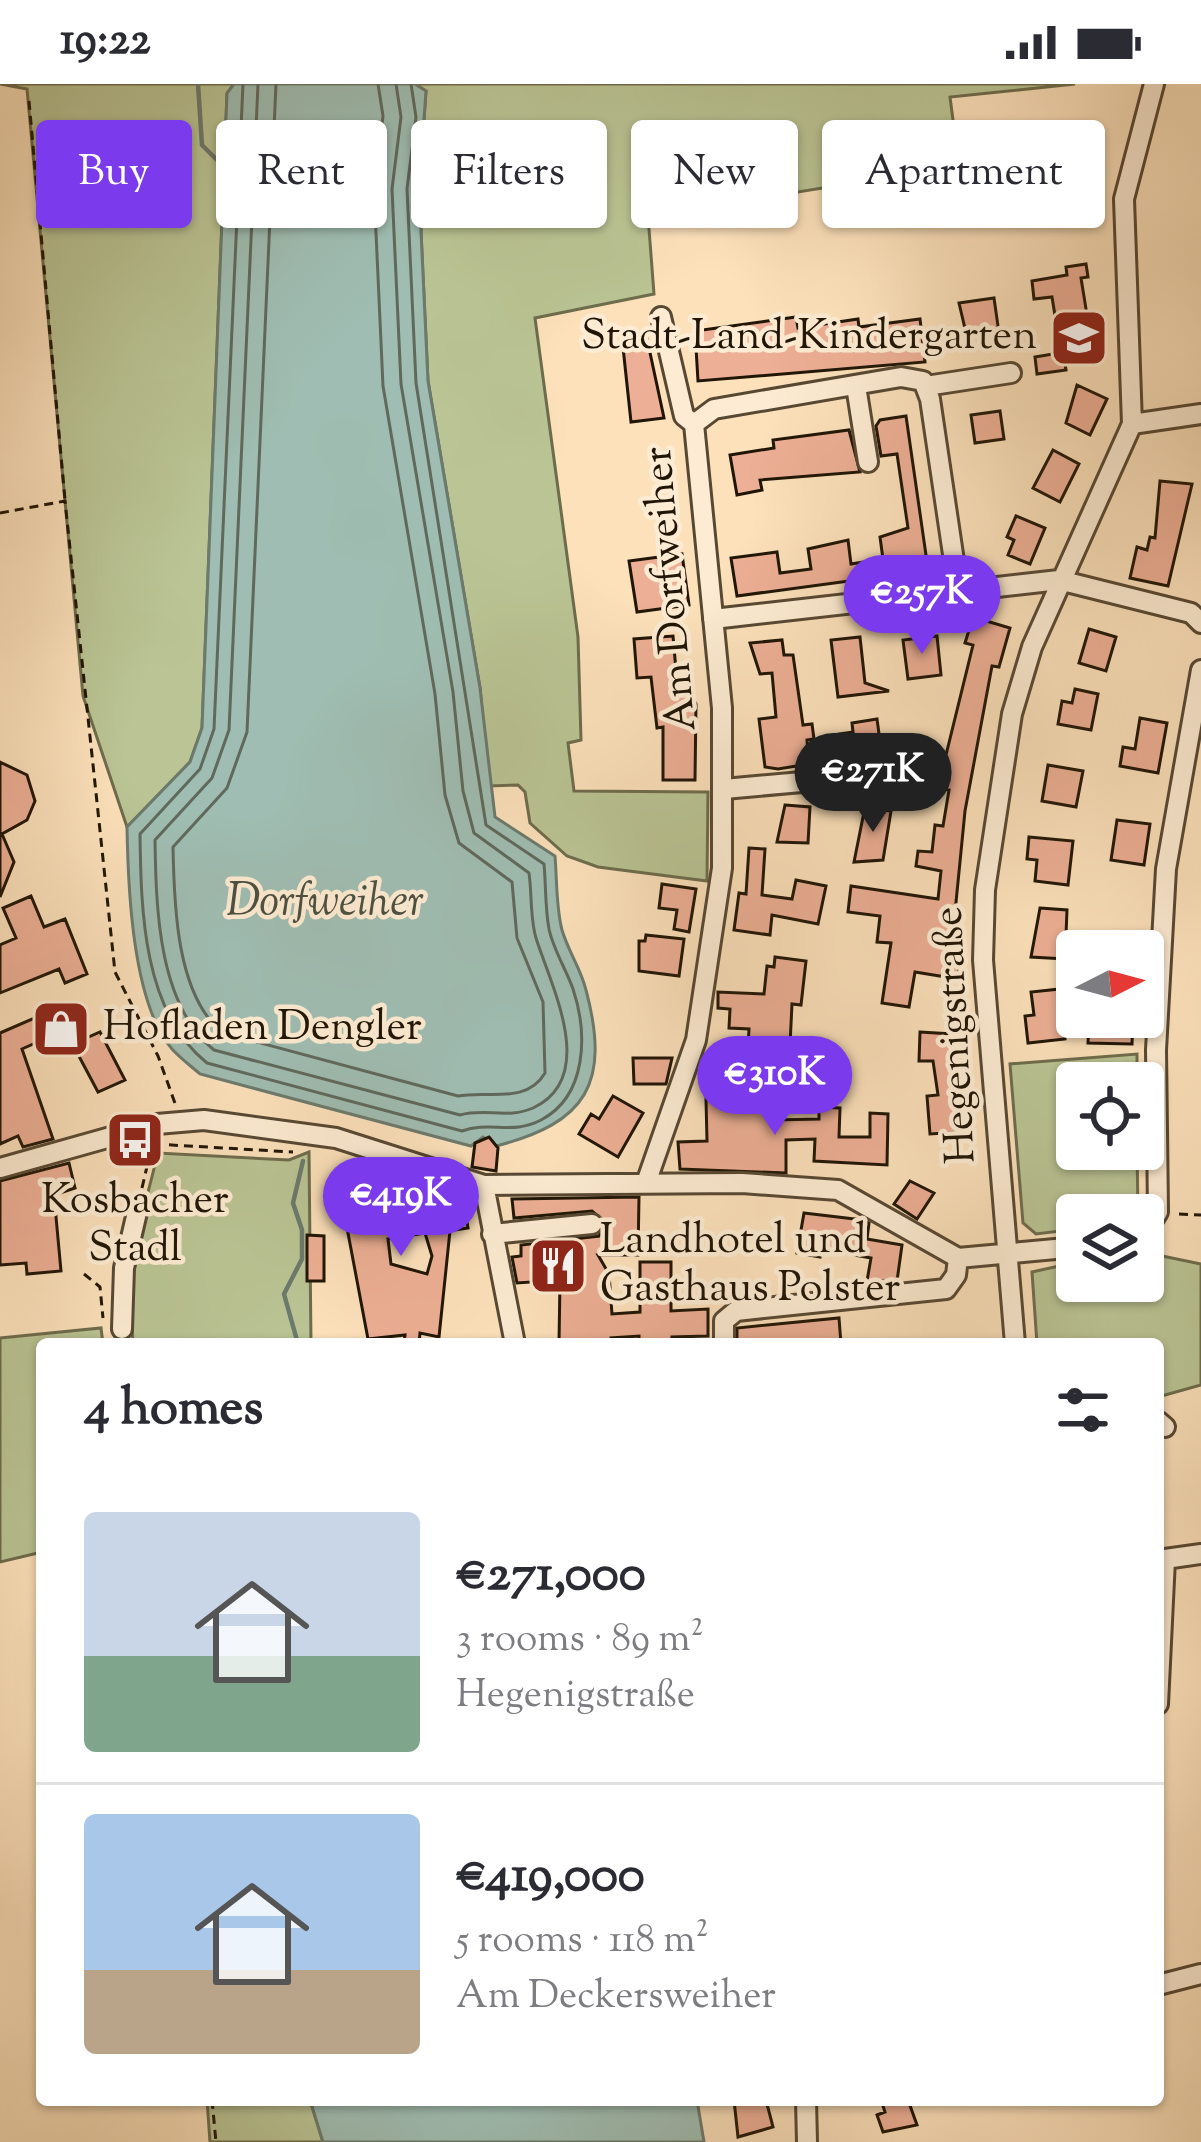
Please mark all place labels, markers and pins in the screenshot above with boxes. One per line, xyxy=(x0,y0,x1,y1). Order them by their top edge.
school or university icon: Stadt-Land-Kindergarten xyxy=(1048,307,1110,369)
place label: Stadt-Land-Kindergarten xyxy=(581,308,1037,368)
pin: €257K xyxy=(838,555,1006,657)
pin: €271K xyxy=(789,733,957,835)
shop icon: Hofladen Dengler xyxy=(30,998,92,1060)
place label: Hofladen Dengler xyxy=(103,999,422,1059)
pin: €310K xyxy=(691,1036,859,1138)
bus stop icon: Kosbacher Stadl xyxy=(104,1109,166,1171)
pin: €419K xyxy=(317,1157,485,1259)
place label: Kosbacher Stadl xyxy=(41,1172,229,1280)
place label: Landhotel und Gasthaus Polster xyxy=(600,1212,900,1320)
restaurant icon: Landhotel und Gasthaus Polster xyxy=(527,1235,589,1297)

